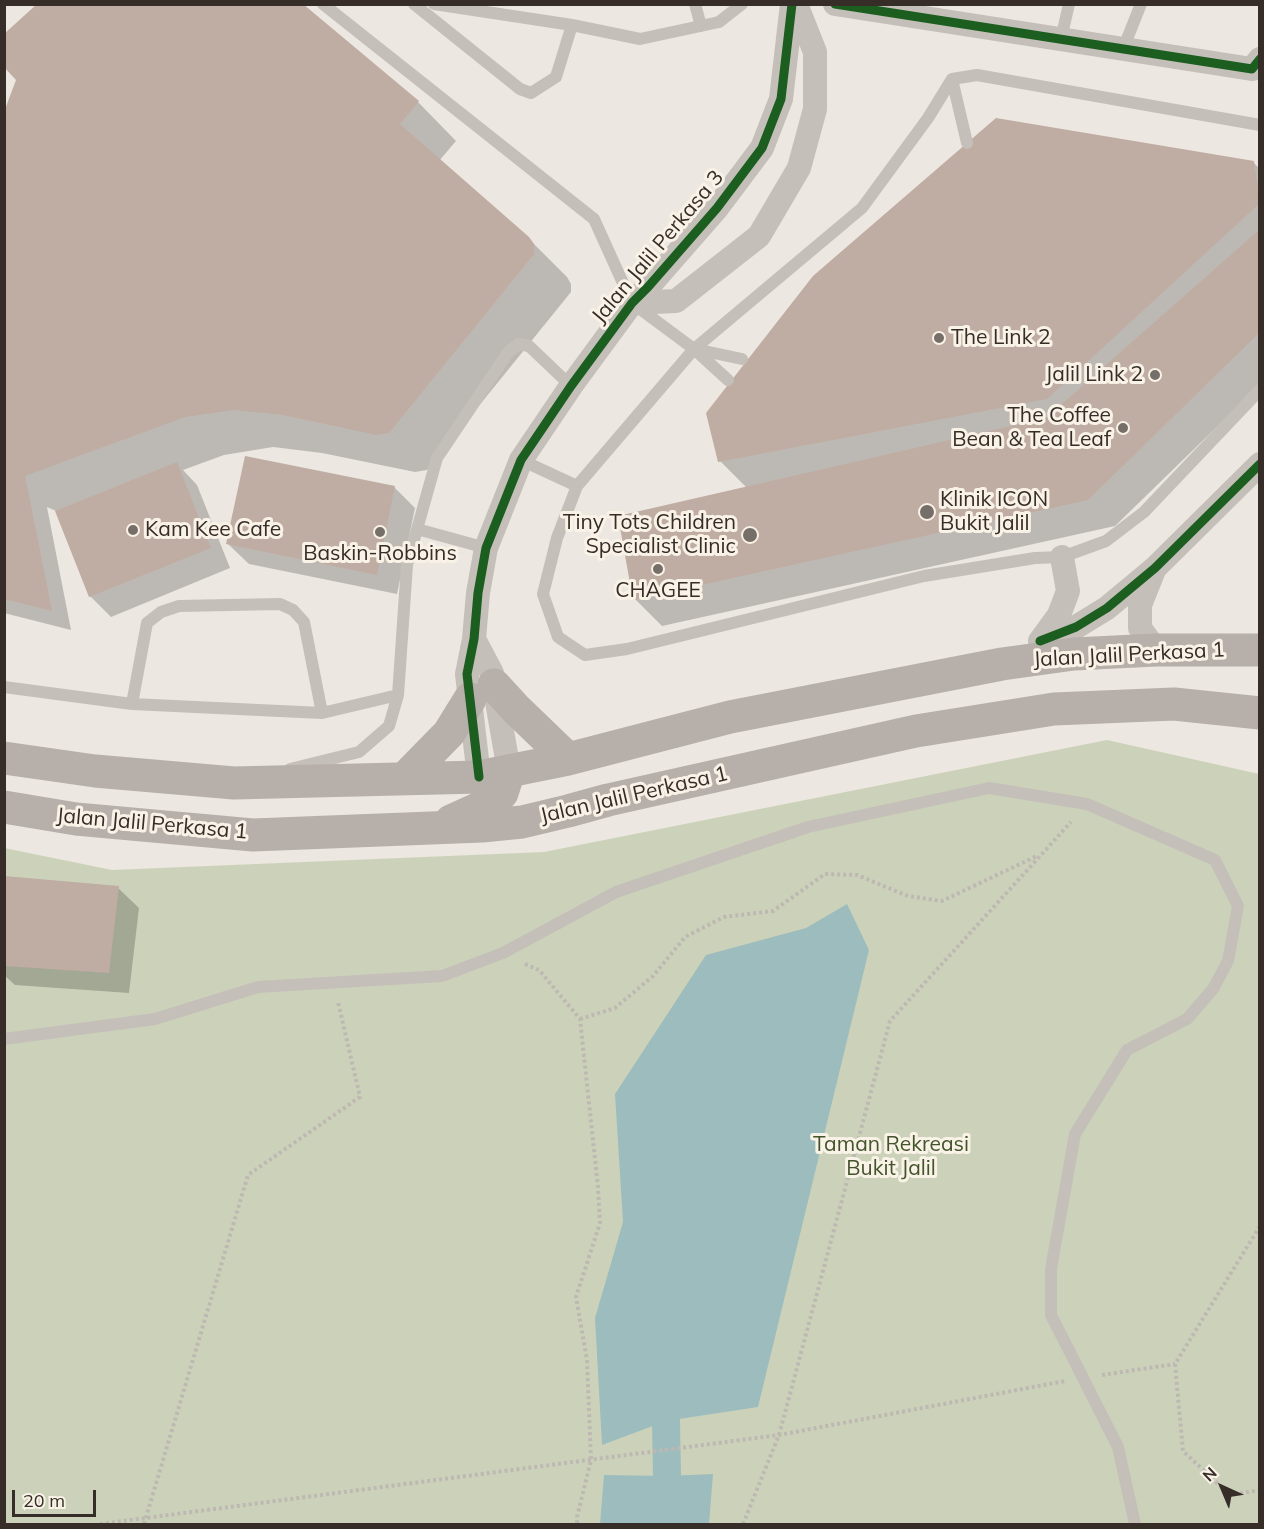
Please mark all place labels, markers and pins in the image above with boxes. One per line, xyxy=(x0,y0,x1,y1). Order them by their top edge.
place label: The Link 2 xyxy=(951,325,1051,351)
marker: The Link 2 xyxy=(932,331,946,345)
place label: Jalil Link 2 xyxy=(1045,362,1143,388)
marker: Jalil Link 2 xyxy=(1148,368,1162,382)
place label: The Coffee Bean & Tea Leaf xyxy=(952,403,1111,453)
marker: The Coffee Bean & Tea Leaf xyxy=(1116,421,1130,435)
place label: Klinik ICON Bukit Jalil xyxy=(940,487,1048,537)
marker: Klinik ICON Bukit Jalil xyxy=(918,503,936,521)
place label: Tiny Tots Children Specialist Clinic xyxy=(563,510,736,560)
place label: Kam Kee Cafe xyxy=(145,517,281,543)
marker: Kam Kee Cafe xyxy=(126,523,140,537)
marker: Baskin-Robbins xyxy=(373,525,387,539)
marker: Tiny Tots Children Specialist Clinic xyxy=(741,526,759,544)
place label: Baskin-Robbins xyxy=(303,541,457,567)
marker: CHAGEE xyxy=(651,562,665,576)
place label: CHAGEE xyxy=(615,578,701,604)

